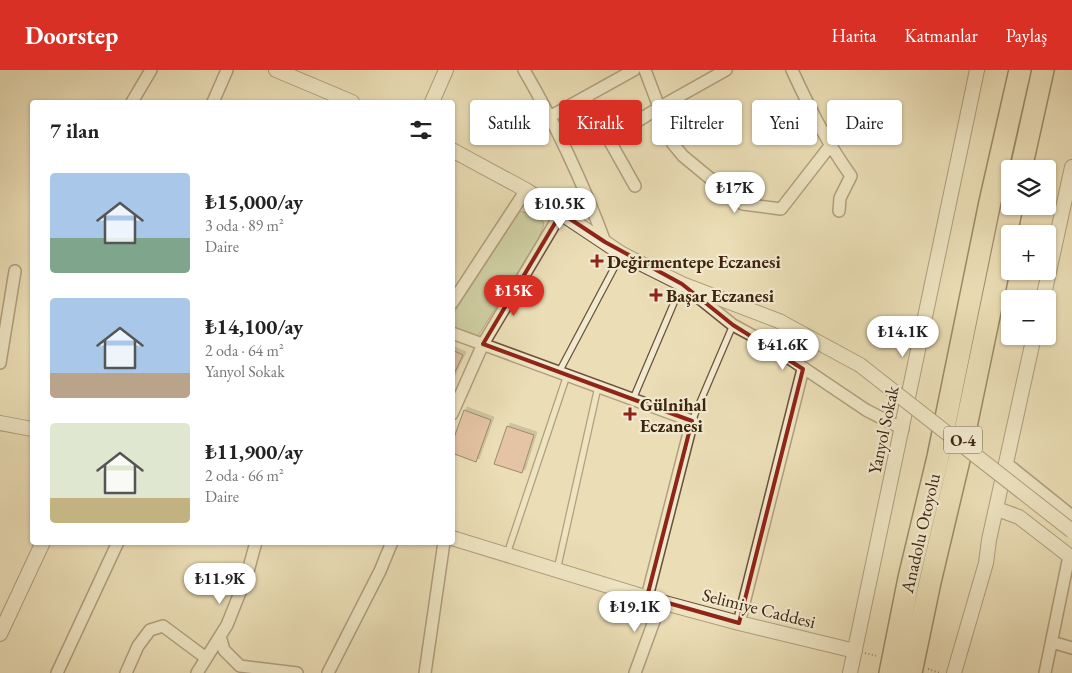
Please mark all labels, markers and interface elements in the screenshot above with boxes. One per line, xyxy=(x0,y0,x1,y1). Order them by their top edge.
text: Doorstep xyxy=(25,20,118,51)
text: Harita xyxy=(831,24,876,47)
text: Katmanlar xyxy=(904,24,978,47)
text: Paylaş xyxy=(1006,24,1047,47)
chip: Satılık xyxy=(470,100,549,145)
chip: Kiralık xyxy=(559,100,642,145)
chip: Filtreler xyxy=(652,100,742,145)
chip: Yeni xyxy=(752,100,817,145)
chip: Daire xyxy=(827,100,902,145)
icon: filters xyxy=(407,116,435,144)
text: 7 ilan xyxy=(50,117,99,144)
map controls xyxy=(1001,160,1056,345)
button: layers xyxy=(1001,160,1056,215)
pin: ₺17K xyxy=(705,172,765,214)
text: ₺17K xyxy=(716,177,754,198)
text: ₺15,000/ay xyxy=(205,188,303,215)
pin: ₺10.5K xyxy=(519,188,601,230)
icon: home xyxy=(90,193,150,253)
text: ₺10.5K xyxy=(535,193,585,214)
text: 3 oda · 89 m² xyxy=(205,215,284,236)
button: + xyxy=(1001,225,1056,280)
text: Daire xyxy=(205,236,239,257)
place label: Değirmentepe Eczanesi xyxy=(607,250,781,273)
marker: Değirmentepe Eczanesi xyxy=(591,255,603,267)
pin: ₺15K xyxy=(484,274,544,317)
text: ₺15K xyxy=(495,280,533,301)
place label: Başar Eczanesi xyxy=(666,284,775,307)
marker: Başar Eczanesi xyxy=(650,289,662,301)
button: − xyxy=(1001,290,1056,345)
text: ₺14,100/ay xyxy=(205,313,303,340)
pin: ₺14.1K xyxy=(862,316,944,358)
icon: home xyxy=(90,318,150,378)
text: ₺14.1K xyxy=(878,321,928,342)
pin: ₺41.6K xyxy=(742,328,824,371)
text: ₺41.6K xyxy=(758,334,808,355)
text: 2 oda · 64 m² xyxy=(205,340,284,361)
text: Yanyol Sokak xyxy=(205,361,285,382)
street label: Yanyol Sokak xyxy=(862,383,904,476)
place label: Gülnihal Eczanesi xyxy=(640,393,707,437)
marker: Gülnihal Eczanesi xyxy=(624,408,636,420)
road number: O-4 xyxy=(944,426,982,454)
text: ₺11,900/ay xyxy=(205,438,303,465)
icon: home xyxy=(90,443,150,503)
text: 2 oda · 66 m² xyxy=(205,465,284,486)
street label: Anadolu Otoyolu xyxy=(895,470,945,596)
text: Daire xyxy=(205,486,239,507)
pin: ₺11.9K xyxy=(179,562,261,605)
text: ₺11.9K xyxy=(195,568,245,589)
street label: Selimiye Caddesi xyxy=(700,583,819,633)
pin: ₺19.1K xyxy=(594,590,676,633)
text: ₺19.1K xyxy=(610,596,660,617)

